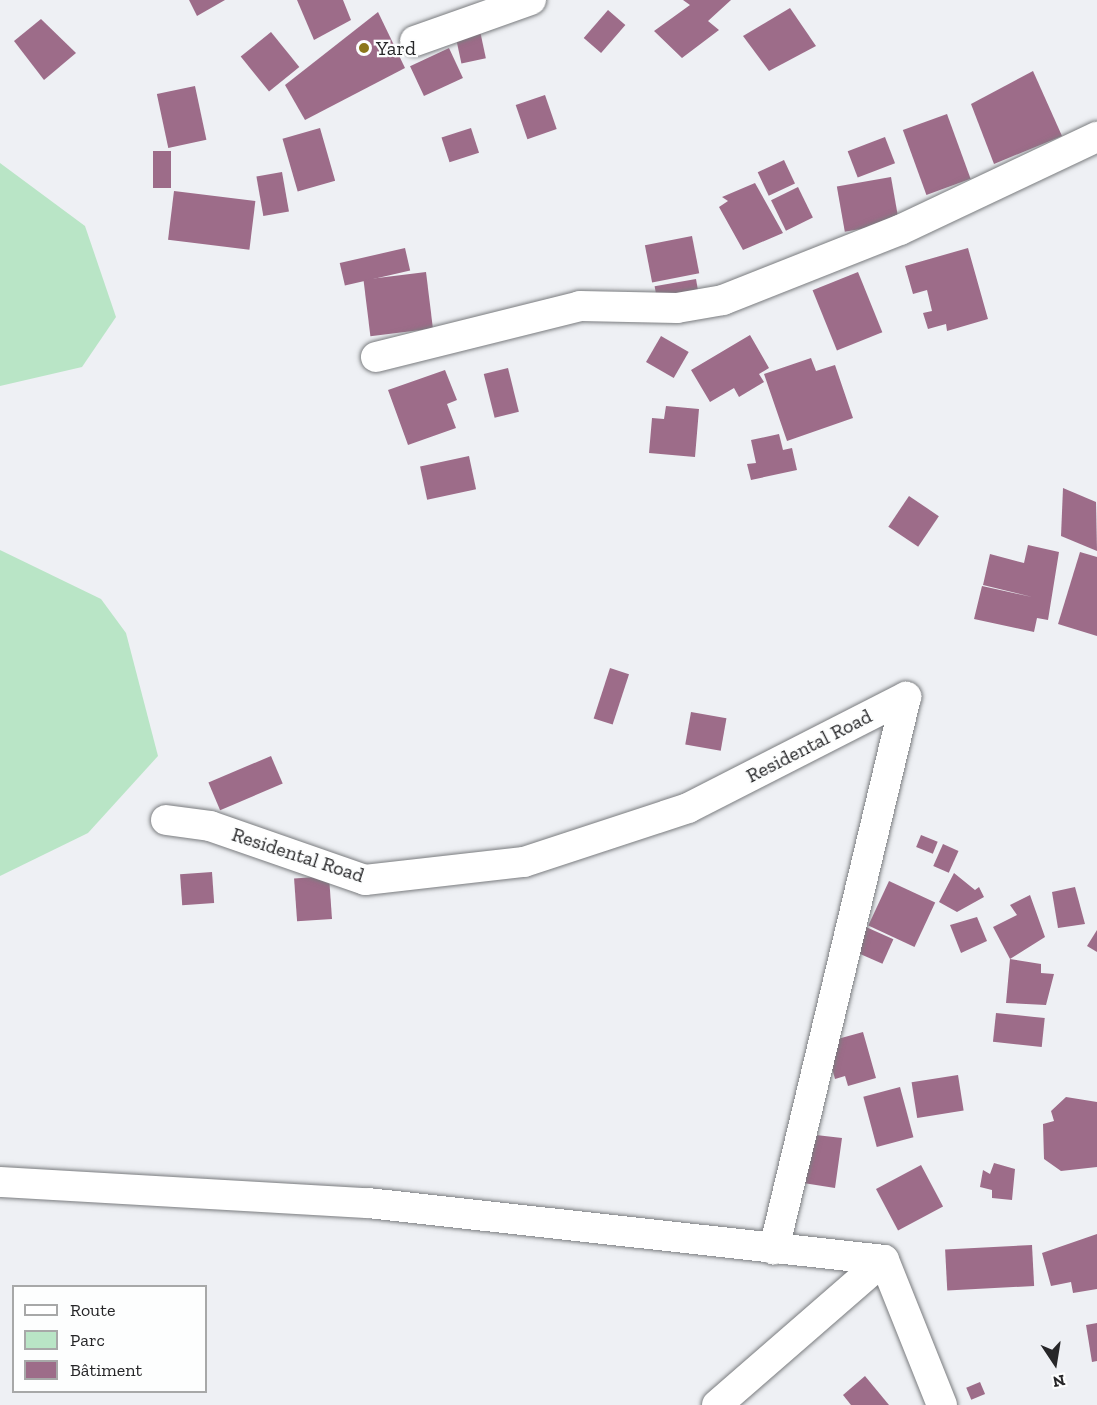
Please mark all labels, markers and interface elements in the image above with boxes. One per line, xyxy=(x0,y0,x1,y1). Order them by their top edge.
place label: Yard xyxy=(376,36,416,60)
marker: Yard xyxy=(357,41,371,55)
street label: Residental Road xyxy=(742,704,876,788)
street label: Residental Road xyxy=(229,822,367,888)
legend xyxy=(12,1285,207,1393)
text: Route xyxy=(70,1299,115,1321)
text: Parc xyxy=(70,1329,105,1351)
north arrow xyxy=(1025,1333,1085,1393)
text: Bâtiment xyxy=(70,1359,142,1381)
text: N xyxy=(1051,1371,1067,1392)

